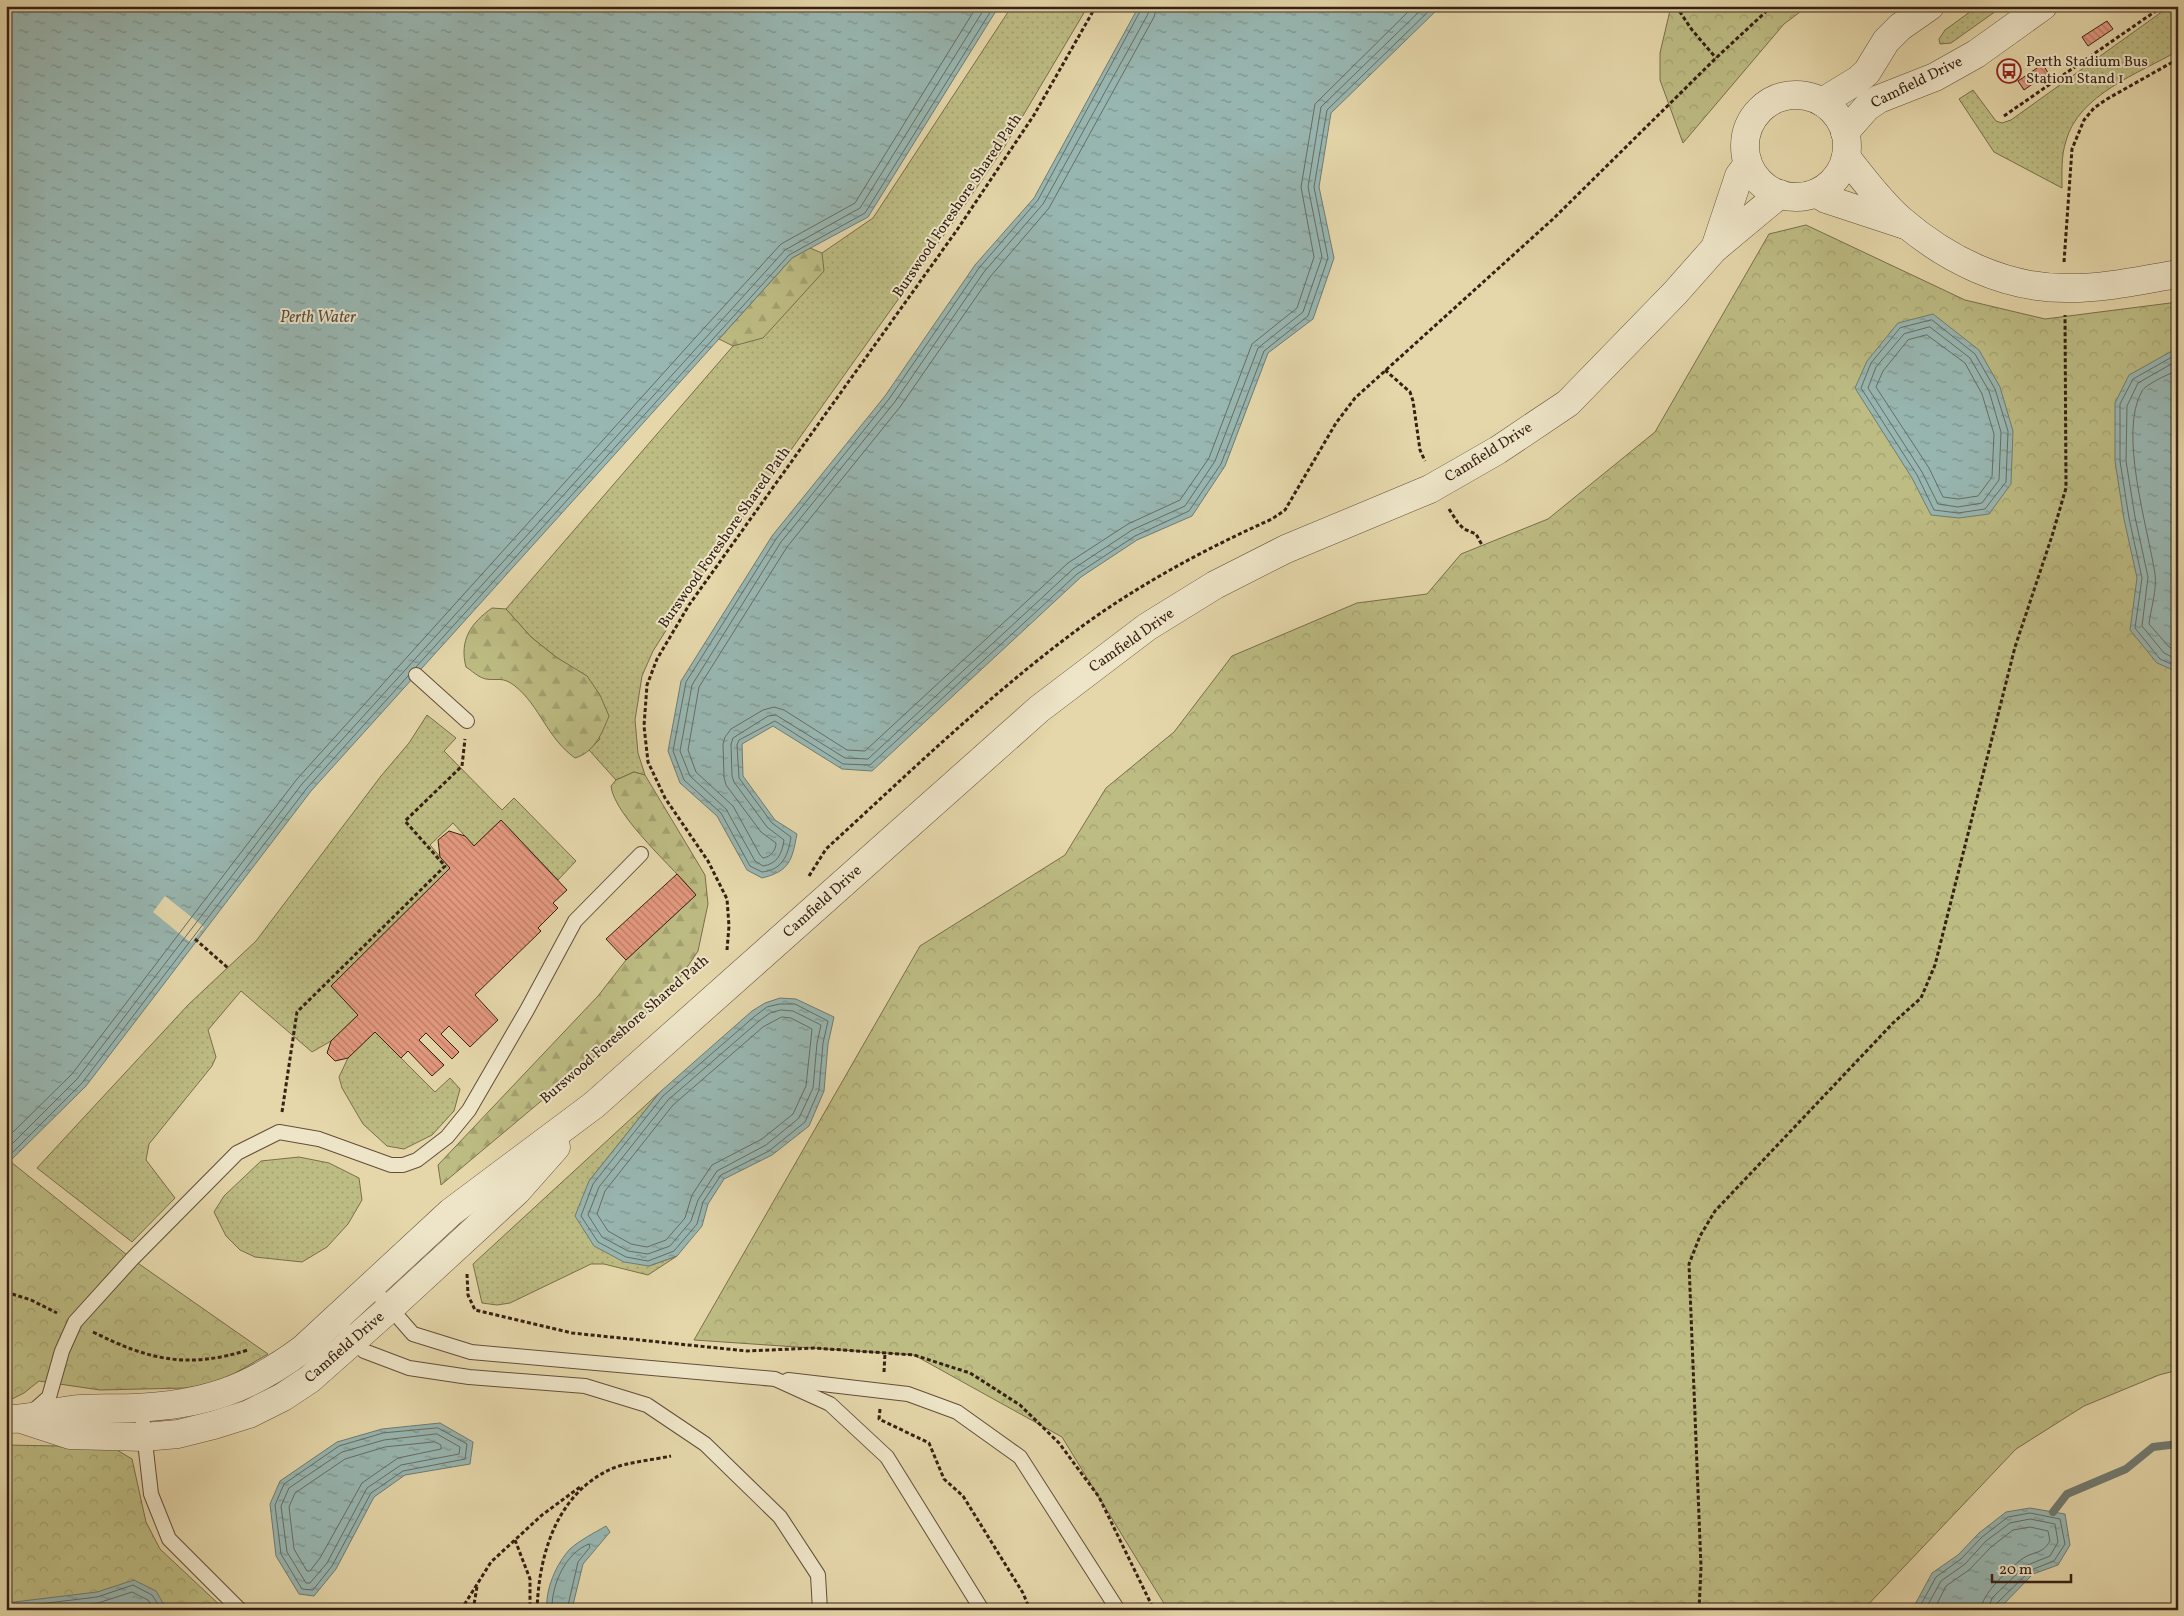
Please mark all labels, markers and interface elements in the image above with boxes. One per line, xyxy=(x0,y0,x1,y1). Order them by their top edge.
street label: Camfield Drive xyxy=(1868,52,1966,114)
place label: Perth Stadium Bus Station Stand 1 xyxy=(2026,52,2148,90)
bus stop icon: Perth Stadium Bus Station Stand 1 xyxy=(1996,58,2022,84)
street label: Burswood Foreshore Shared Path xyxy=(888,110,1028,302)
water label: Perth Water xyxy=(280,307,357,329)
street label: Camfield Drive xyxy=(1441,418,1537,488)
street label: Burswood Foreshore Shared Path xyxy=(654,443,796,633)
street label: Camfield Drive xyxy=(1085,604,1179,678)
street label: Camfield Drive xyxy=(779,861,867,943)
street label: Burswood Foreshore Shared Path xyxy=(536,951,714,1109)
street label: Camfield Drive xyxy=(301,1307,389,1389)
scale bar xyxy=(1992,1551,2070,1583)
text: 20 m xyxy=(1999,1560,2032,1581)

